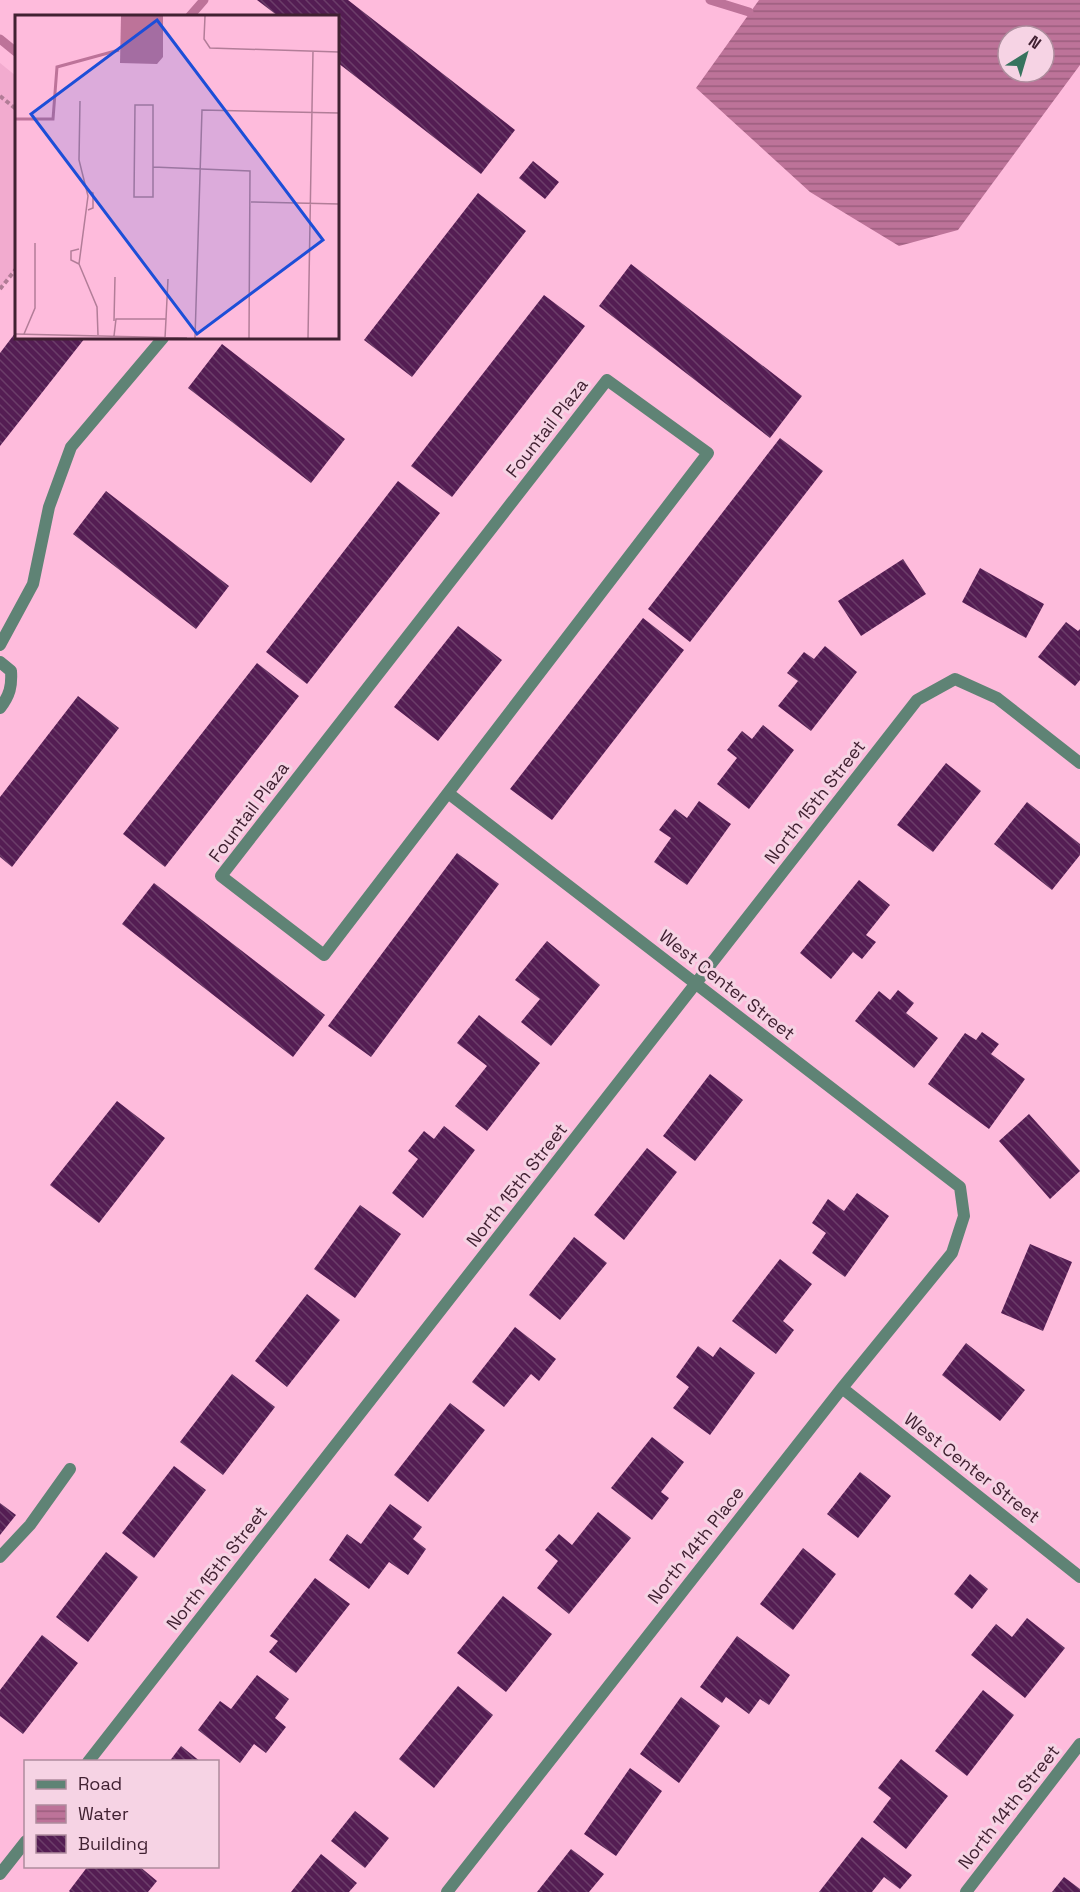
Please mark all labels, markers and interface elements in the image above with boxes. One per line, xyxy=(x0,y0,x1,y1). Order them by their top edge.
inset map xyxy=(15,15,339,339)
north arrow xyxy=(996,24,1056,84)
text: N xyxy=(1024,31,1045,54)
street label: Fountail Plaza xyxy=(501,373,593,482)
street label: North 15th Street xyxy=(759,735,870,868)
street label: Fountail Plaza xyxy=(203,757,294,866)
street label: West Center Street xyxy=(655,924,800,1045)
street label: North 15th Street xyxy=(461,1118,572,1251)
street label: West Center Street xyxy=(900,1407,1045,1528)
street label: North 14th Place xyxy=(642,1481,749,1608)
street label: North 15th Street xyxy=(161,1501,272,1634)
street label: North 14th Street xyxy=(953,1740,1064,1873)
legend xyxy=(24,1760,219,1868)
text: Road xyxy=(78,1772,122,1795)
text: Water xyxy=(78,1802,129,1825)
text: Building xyxy=(78,1832,148,1855)

